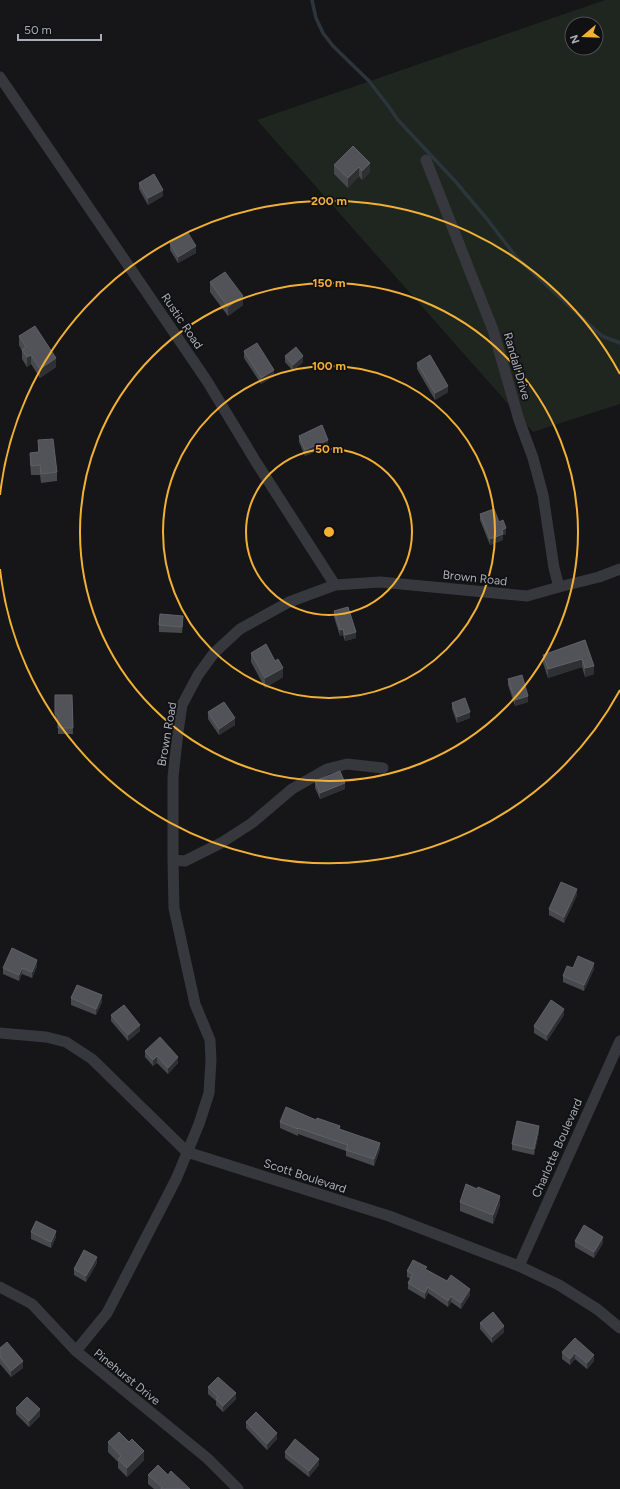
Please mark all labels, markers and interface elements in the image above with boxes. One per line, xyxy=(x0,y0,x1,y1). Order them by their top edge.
scale bar xyxy=(18,16,101,42)
north arrow xyxy=(564,16,604,56)
text: 50 m xyxy=(24,23,52,37)
text: N xyxy=(567,33,583,45)
text: 200 m xyxy=(311,194,347,208)
text: 150 m xyxy=(312,276,346,290)
street label: Rustic Road xyxy=(158,290,206,352)
street label: Randall Drive xyxy=(501,331,533,402)
text: 100 m xyxy=(312,359,346,373)
text: 50 m xyxy=(315,442,343,456)
centre of rings xyxy=(322,525,336,539)
street label: Brown Road xyxy=(442,568,508,588)
street label: Brown Road xyxy=(154,701,180,767)
street label: Charlotte Boulevard xyxy=(529,1096,585,1200)
street label: Scott Boulevard xyxy=(262,1156,348,1196)
street label: Pinehurst Drive xyxy=(91,1346,163,1408)

